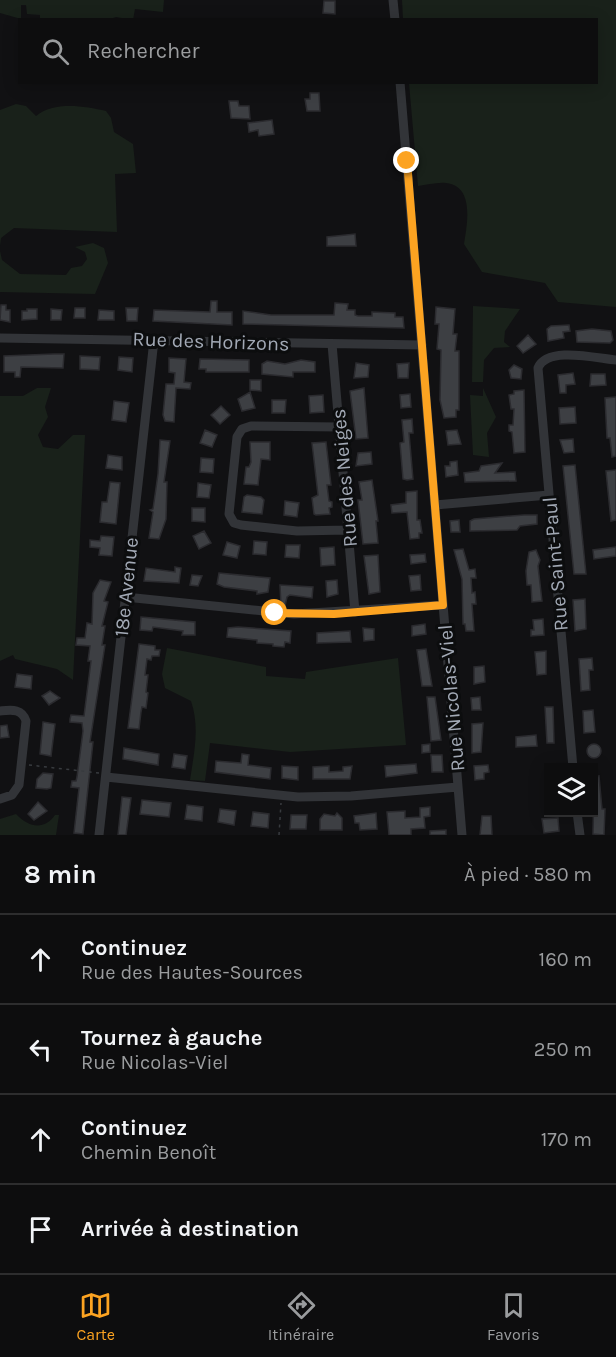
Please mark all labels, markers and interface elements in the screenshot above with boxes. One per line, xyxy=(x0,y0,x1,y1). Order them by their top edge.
search box xyxy=(18,18,598,84)
icon: search xyxy=(39,35,72,68)
text: Rechercher xyxy=(87,38,200,64)
route end xyxy=(393,147,419,173)
street label: Rue des Horizons xyxy=(132,327,290,356)
street label: Rue des Neiges xyxy=(327,408,362,548)
street label: Rue Saint-Paul xyxy=(538,496,573,632)
street label: 18e Avenue xyxy=(110,536,143,638)
route start xyxy=(261,599,287,625)
street label: Rue Nicolas-Viel xyxy=(434,624,469,772)
map controls xyxy=(544,763,598,817)
button: layers xyxy=(544,763,598,817)
text: 8 min xyxy=(24,859,97,890)
text: À pied · 580 m xyxy=(464,863,592,886)
text: Continuez xyxy=(81,935,187,961)
icon: ahead xyxy=(24,943,57,976)
text: 160 m xyxy=(539,948,592,971)
text: Rue des Hautes-Sources xyxy=(81,961,303,984)
text: Tournez à gauche xyxy=(81,1025,262,1051)
icon: left xyxy=(24,1033,57,1066)
text: 250 m xyxy=(534,1038,592,1061)
text: Rue Nicolas-Viel xyxy=(81,1051,228,1074)
text: Continuez xyxy=(81,1115,187,1141)
icon: ahead xyxy=(24,1123,57,1156)
text: 170 m xyxy=(541,1128,592,1151)
text: Chemin Benoît xyxy=(81,1141,216,1164)
icon: arrive xyxy=(24,1213,57,1246)
text: Arrivée à destination xyxy=(81,1216,299,1242)
tab: Carte xyxy=(76,1289,115,1344)
tab: Itinéraire xyxy=(268,1289,334,1344)
tab: Favoris xyxy=(487,1289,540,1344)

